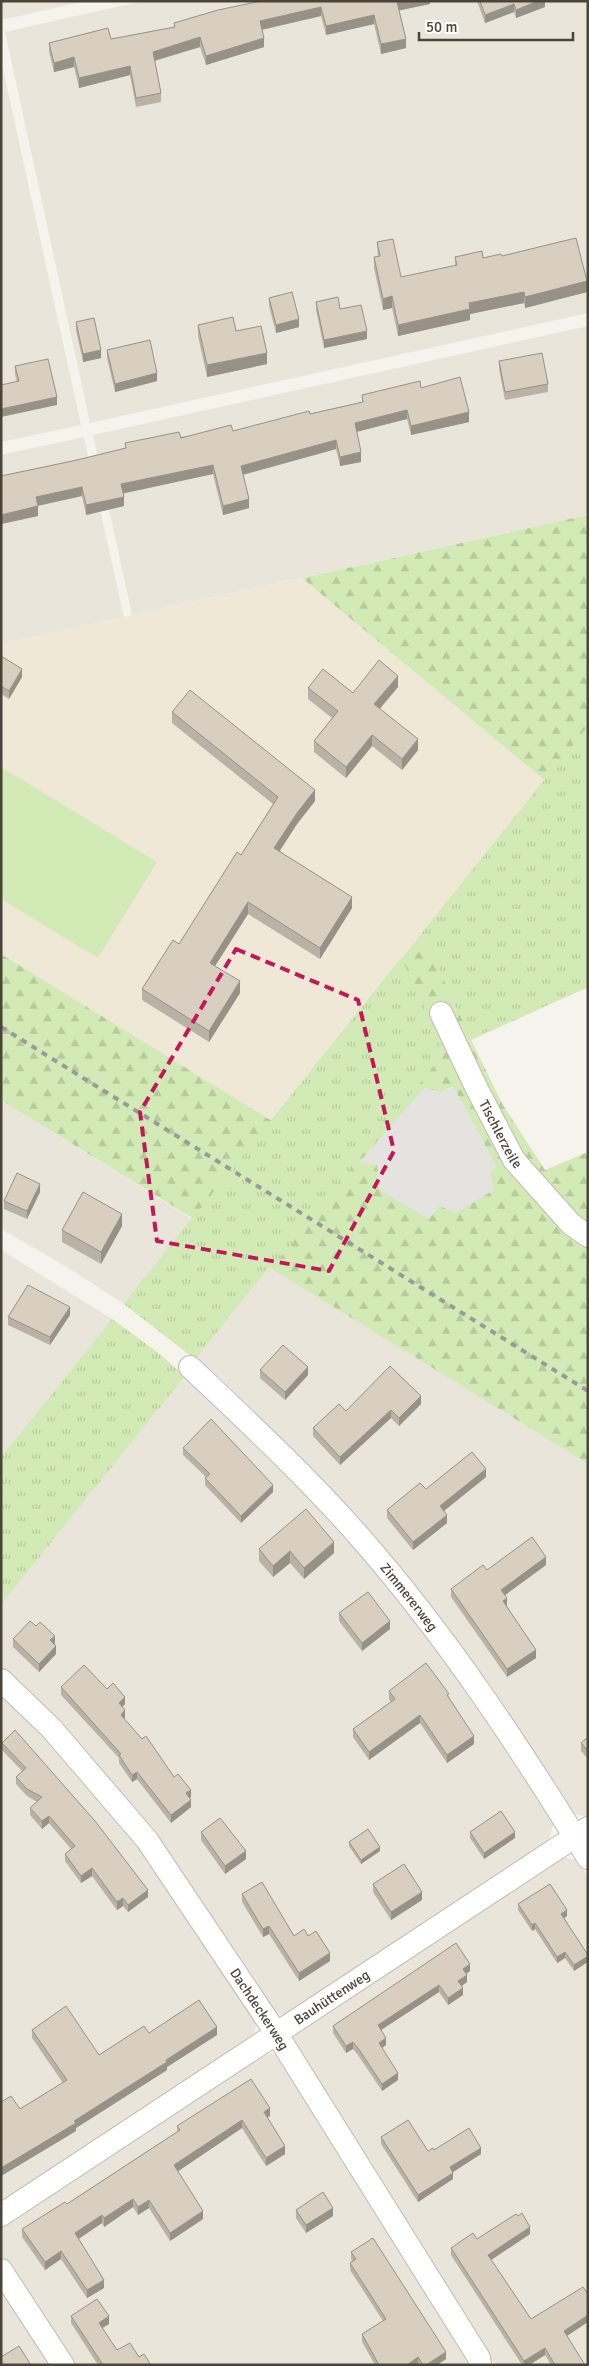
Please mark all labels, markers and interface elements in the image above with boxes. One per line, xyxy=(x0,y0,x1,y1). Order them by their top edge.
scale bar xyxy=(419,10,573,42)
text: 50 m xyxy=(426,18,457,36)
street label: Tischlerzeile xyxy=(475,1097,526,1172)
street label: Zimmererweg xyxy=(376,1559,441,1635)
street label: Dachdeckerweg xyxy=(226,1965,293,2053)
street label: Bauhüttenweg xyxy=(291,1966,373,2029)

